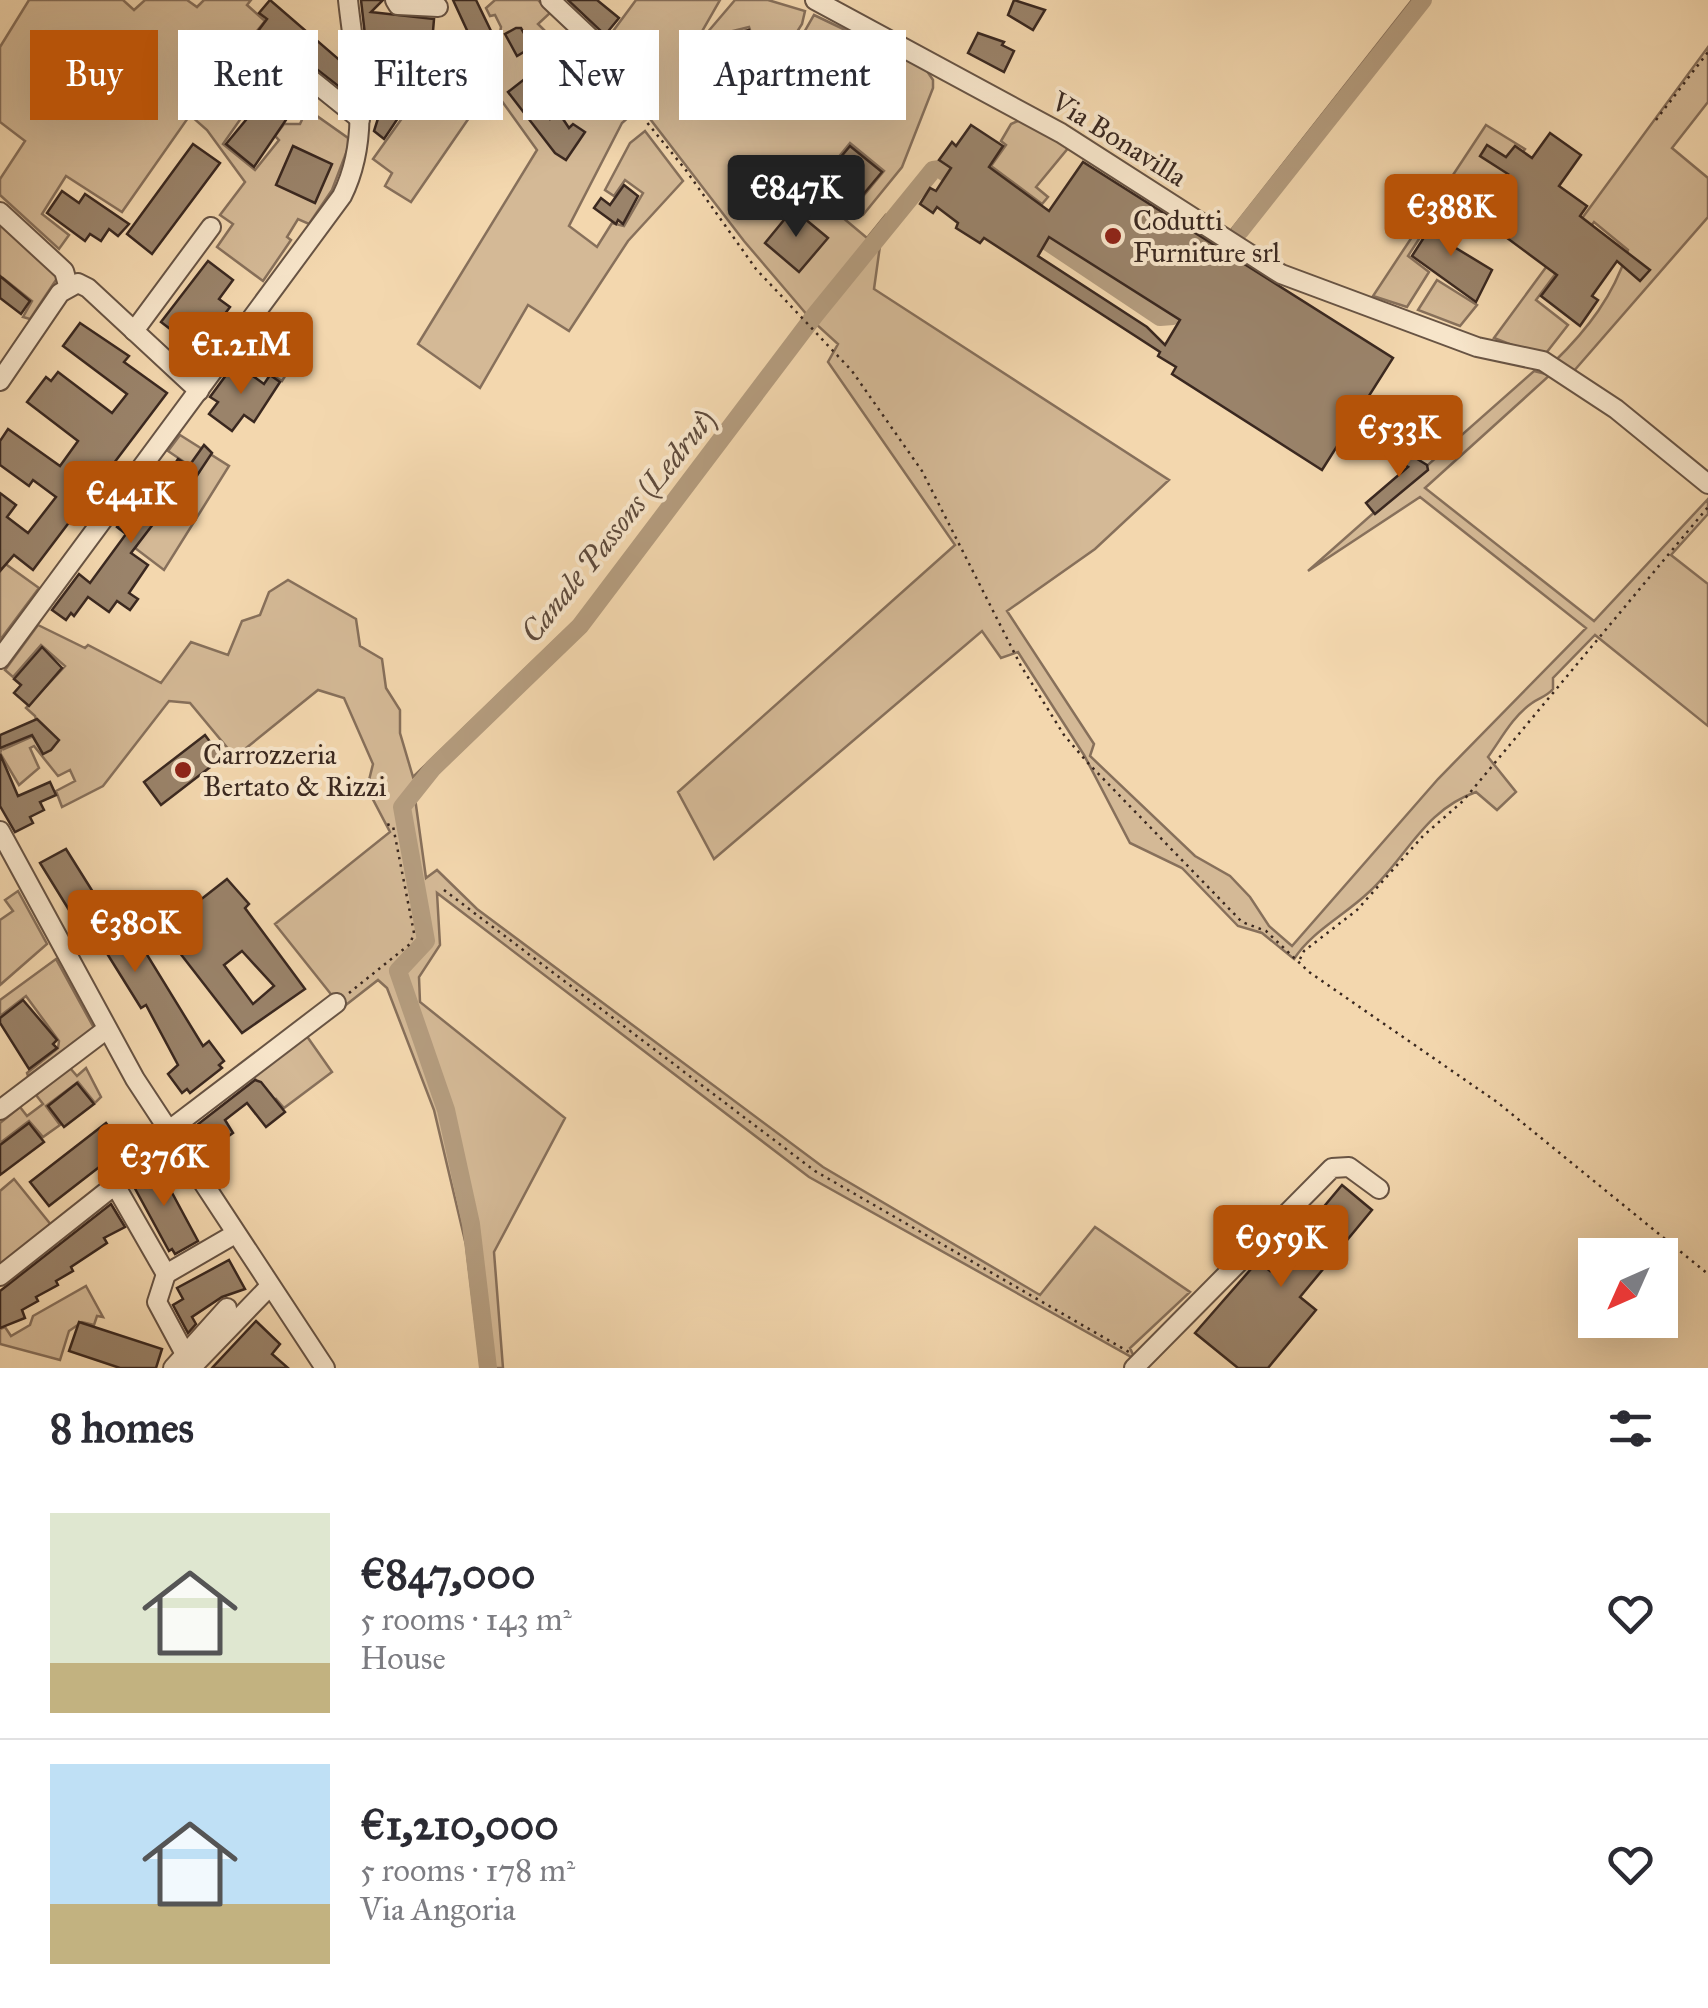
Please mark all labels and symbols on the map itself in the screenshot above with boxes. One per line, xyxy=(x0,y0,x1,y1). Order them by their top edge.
street label: Via Bonavilla xyxy=(1044,83,1193,194)
pin: €847K xyxy=(726,155,866,240)
pin: €388K xyxy=(1381,174,1521,259)
place label: Codutti Furniture srl xyxy=(1133,203,1281,270)
marker: Codutti Furniture srl xyxy=(1102,225,1124,247)
pin: €1.21M xyxy=(160,312,322,397)
pin: €533K xyxy=(1329,395,1469,480)
water label: Canale Passons (Ledrut) xyxy=(513,403,724,650)
pin: €441K xyxy=(61,461,201,546)
place label: Carrozzeria Bertato & Rizzi xyxy=(203,737,387,804)
marker: Carrozzeria Bertato & Rizzi xyxy=(172,759,194,781)
pin: €380K xyxy=(65,890,205,975)
pin: €376K xyxy=(94,1124,234,1209)
pin: €959K xyxy=(1211,1205,1351,1290)
north arrow xyxy=(1578,1238,1678,1338)

